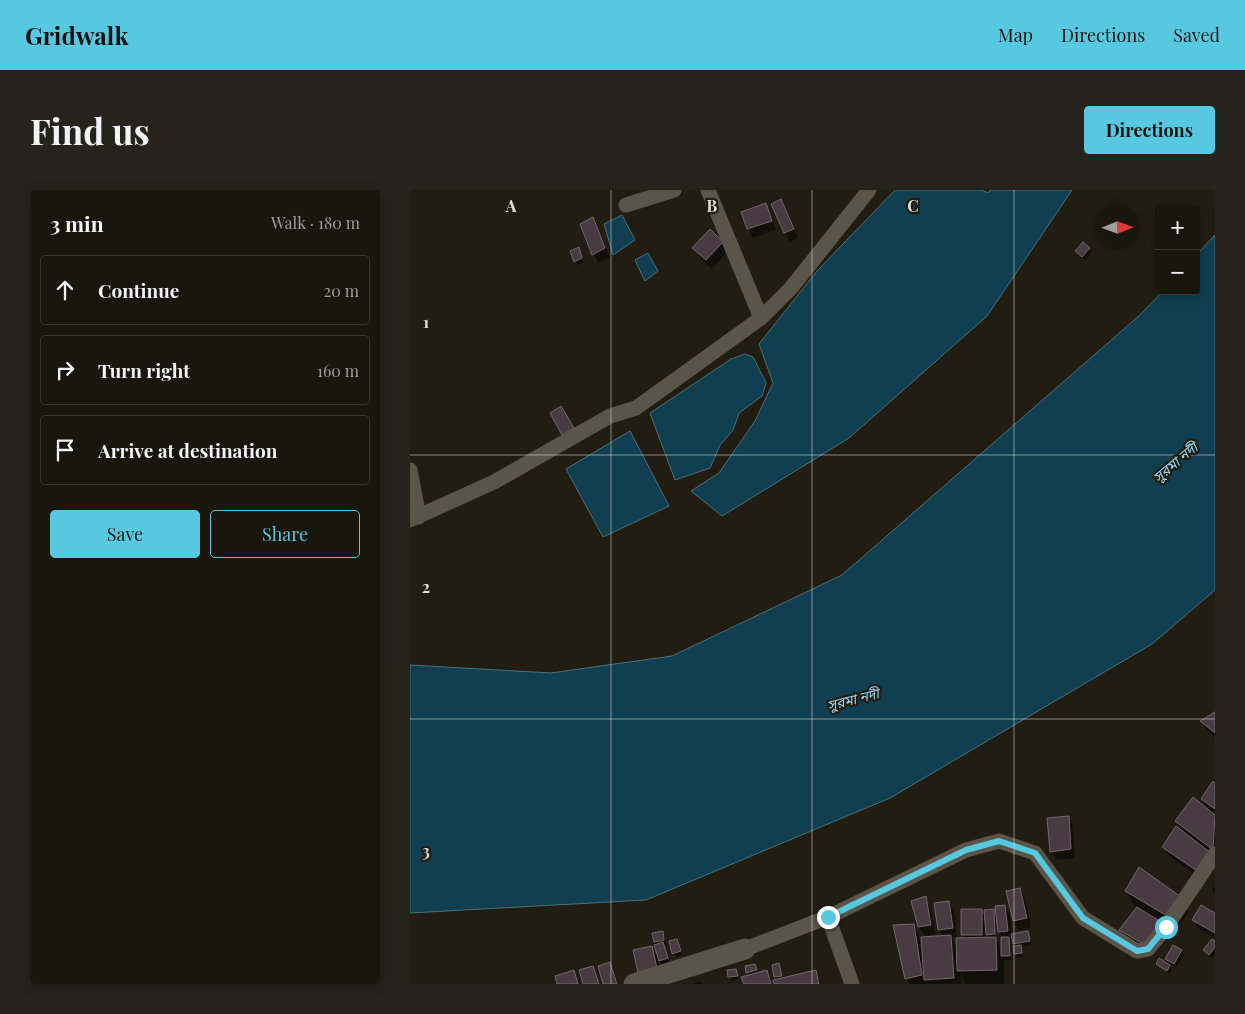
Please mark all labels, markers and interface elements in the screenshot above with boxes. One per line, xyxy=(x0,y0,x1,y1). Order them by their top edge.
text: Gridwalk xyxy=(25,19,128,51)
text: Map xyxy=(998,23,1033,47)
text: Directions xyxy=(1061,23,1145,47)
text: Saved xyxy=(1173,23,1220,47)
button: Directions xyxy=(1084,106,1215,154)
text: Find us xyxy=(30,107,150,154)
text: A xyxy=(505,195,517,216)
text: B xyxy=(707,195,718,216)
text: C xyxy=(907,195,919,216)
north arrow xyxy=(1095,205,1140,250)
map controls xyxy=(1155,205,1200,295)
button: + xyxy=(1155,205,1200,250)
text: 3 min xyxy=(50,209,104,237)
text: Walk · 180 m xyxy=(271,212,360,233)
button: − xyxy=(1155,250,1200,295)
icon: ahead xyxy=(51,276,79,304)
text: Continue xyxy=(98,277,179,303)
text: 20 m xyxy=(324,280,359,301)
text: 1 xyxy=(423,311,429,332)
icon: right xyxy=(51,356,79,384)
text: Turn right xyxy=(98,357,190,383)
text: 160 m xyxy=(317,360,359,381)
icon: arrive xyxy=(51,436,79,464)
water label: সুরমা নদী xyxy=(1149,436,1204,486)
text: Arrive at destination xyxy=(98,437,278,463)
button: Save xyxy=(50,510,200,558)
button: Share xyxy=(210,510,360,558)
text: 2 xyxy=(422,576,430,597)
water label: সুরমা নদী xyxy=(825,683,884,715)
text: 3 xyxy=(422,840,430,861)
route end xyxy=(817,906,840,929)
route start xyxy=(1155,916,1178,939)

